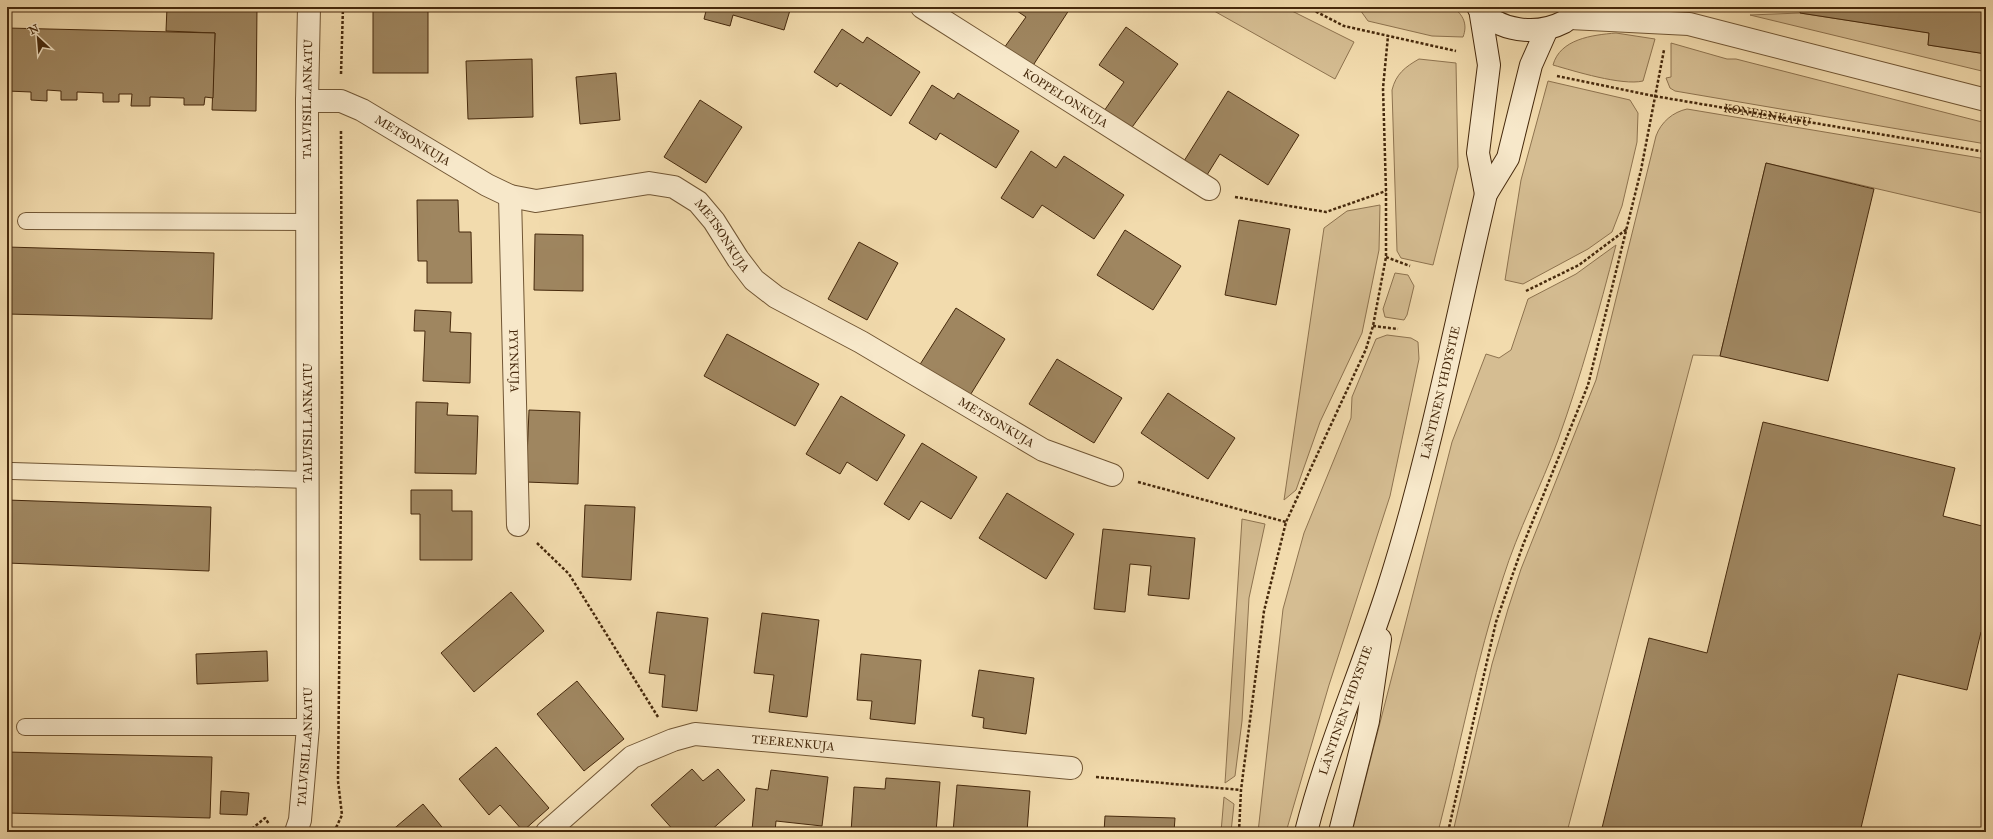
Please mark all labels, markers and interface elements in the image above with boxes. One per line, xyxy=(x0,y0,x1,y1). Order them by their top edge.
north arrow xyxy=(18,18,58,58)
text: N xyxy=(27,21,41,37)
street label: TALVISILLANKATU xyxy=(300,38,315,159)
street label: KOPPELONKUJA xyxy=(1020,66,1111,130)
street label: KONEENKATU xyxy=(1722,101,1813,129)
street label: METSONKUJA xyxy=(372,112,453,169)
street label: METSONKUJA xyxy=(692,196,752,275)
street label: LÄNTINEN YHDYSTIE xyxy=(1418,324,1463,461)
street label: PYYNKUJA xyxy=(506,329,522,393)
street label: TALVISILLANKATU xyxy=(301,363,315,483)
street label: METSONKUJA xyxy=(956,394,1037,450)
street label: LÄNTINEN YHDYSTIE xyxy=(1316,643,1375,777)
street label: TALVISILLANKATU xyxy=(294,687,315,807)
street label: TEERENKUJA xyxy=(751,732,835,754)

